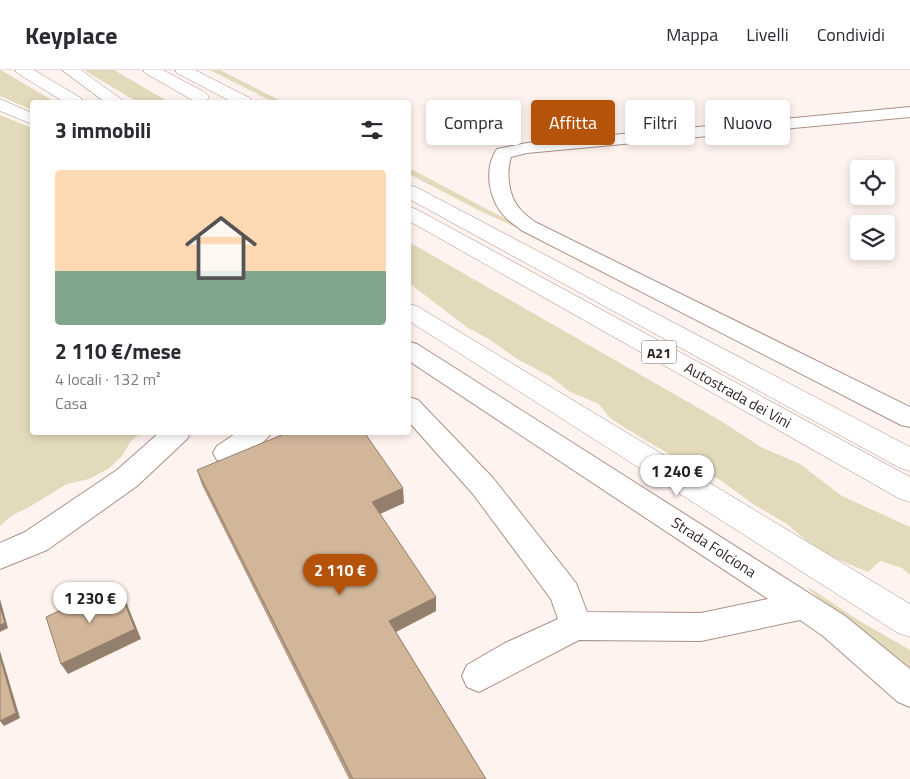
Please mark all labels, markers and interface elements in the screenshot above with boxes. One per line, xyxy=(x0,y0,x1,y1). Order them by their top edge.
text: Keyplace xyxy=(25,17,118,53)
text: Mappa xyxy=(666,21,718,48)
text: Livelli xyxy=(746,21,789,48)
text: Condividi xyxy=(817,21,885,48)
chip: Compra xyxy=(426,100,521,145)
chip: Affitta xyxy=(531,100,615,145)
chip: Filtri xyxy=(625,100,695,145)
chip: Nuovo xyxy=(705,100,790,145)
text: 3 immobili xyxy=(55,114,151,146)
icon: filters xyxy=(358,116,386,144)
map controls xyxy=(850,160,895,260)
button: locate xyxy=(850,160,895,205)
icon: home xyxy=(176,203,266,293)
button: layers xyxy=(850,215,895,260)
text: 2 110 €/mese xyxy=(55,335,181,367)
road number: A21 xyxy=(642,340,676,364)
street label: Autostrada dei Vini xyxy=(680,356,796,434)
text: 4 locali · 132 m² xyxy=(55,367,161,391)
text: Casa xyxy=(55,391,87,415)
pin: 1 240 € xyxy=(631,454,723,497)
text: 1 240 € xyxy=(651,459,703,483)
street label: Strada Folciona xyxy=(667,511,761,583)
pin: 2 110 € xyxy=(294,554,386,596)
text: 2 110 € xyxy=(314,558,366,582)
pin: 1 230 € xyxy=(44,582,136,624)
text: 1 230 € xyxy=(64,586,116,610)

